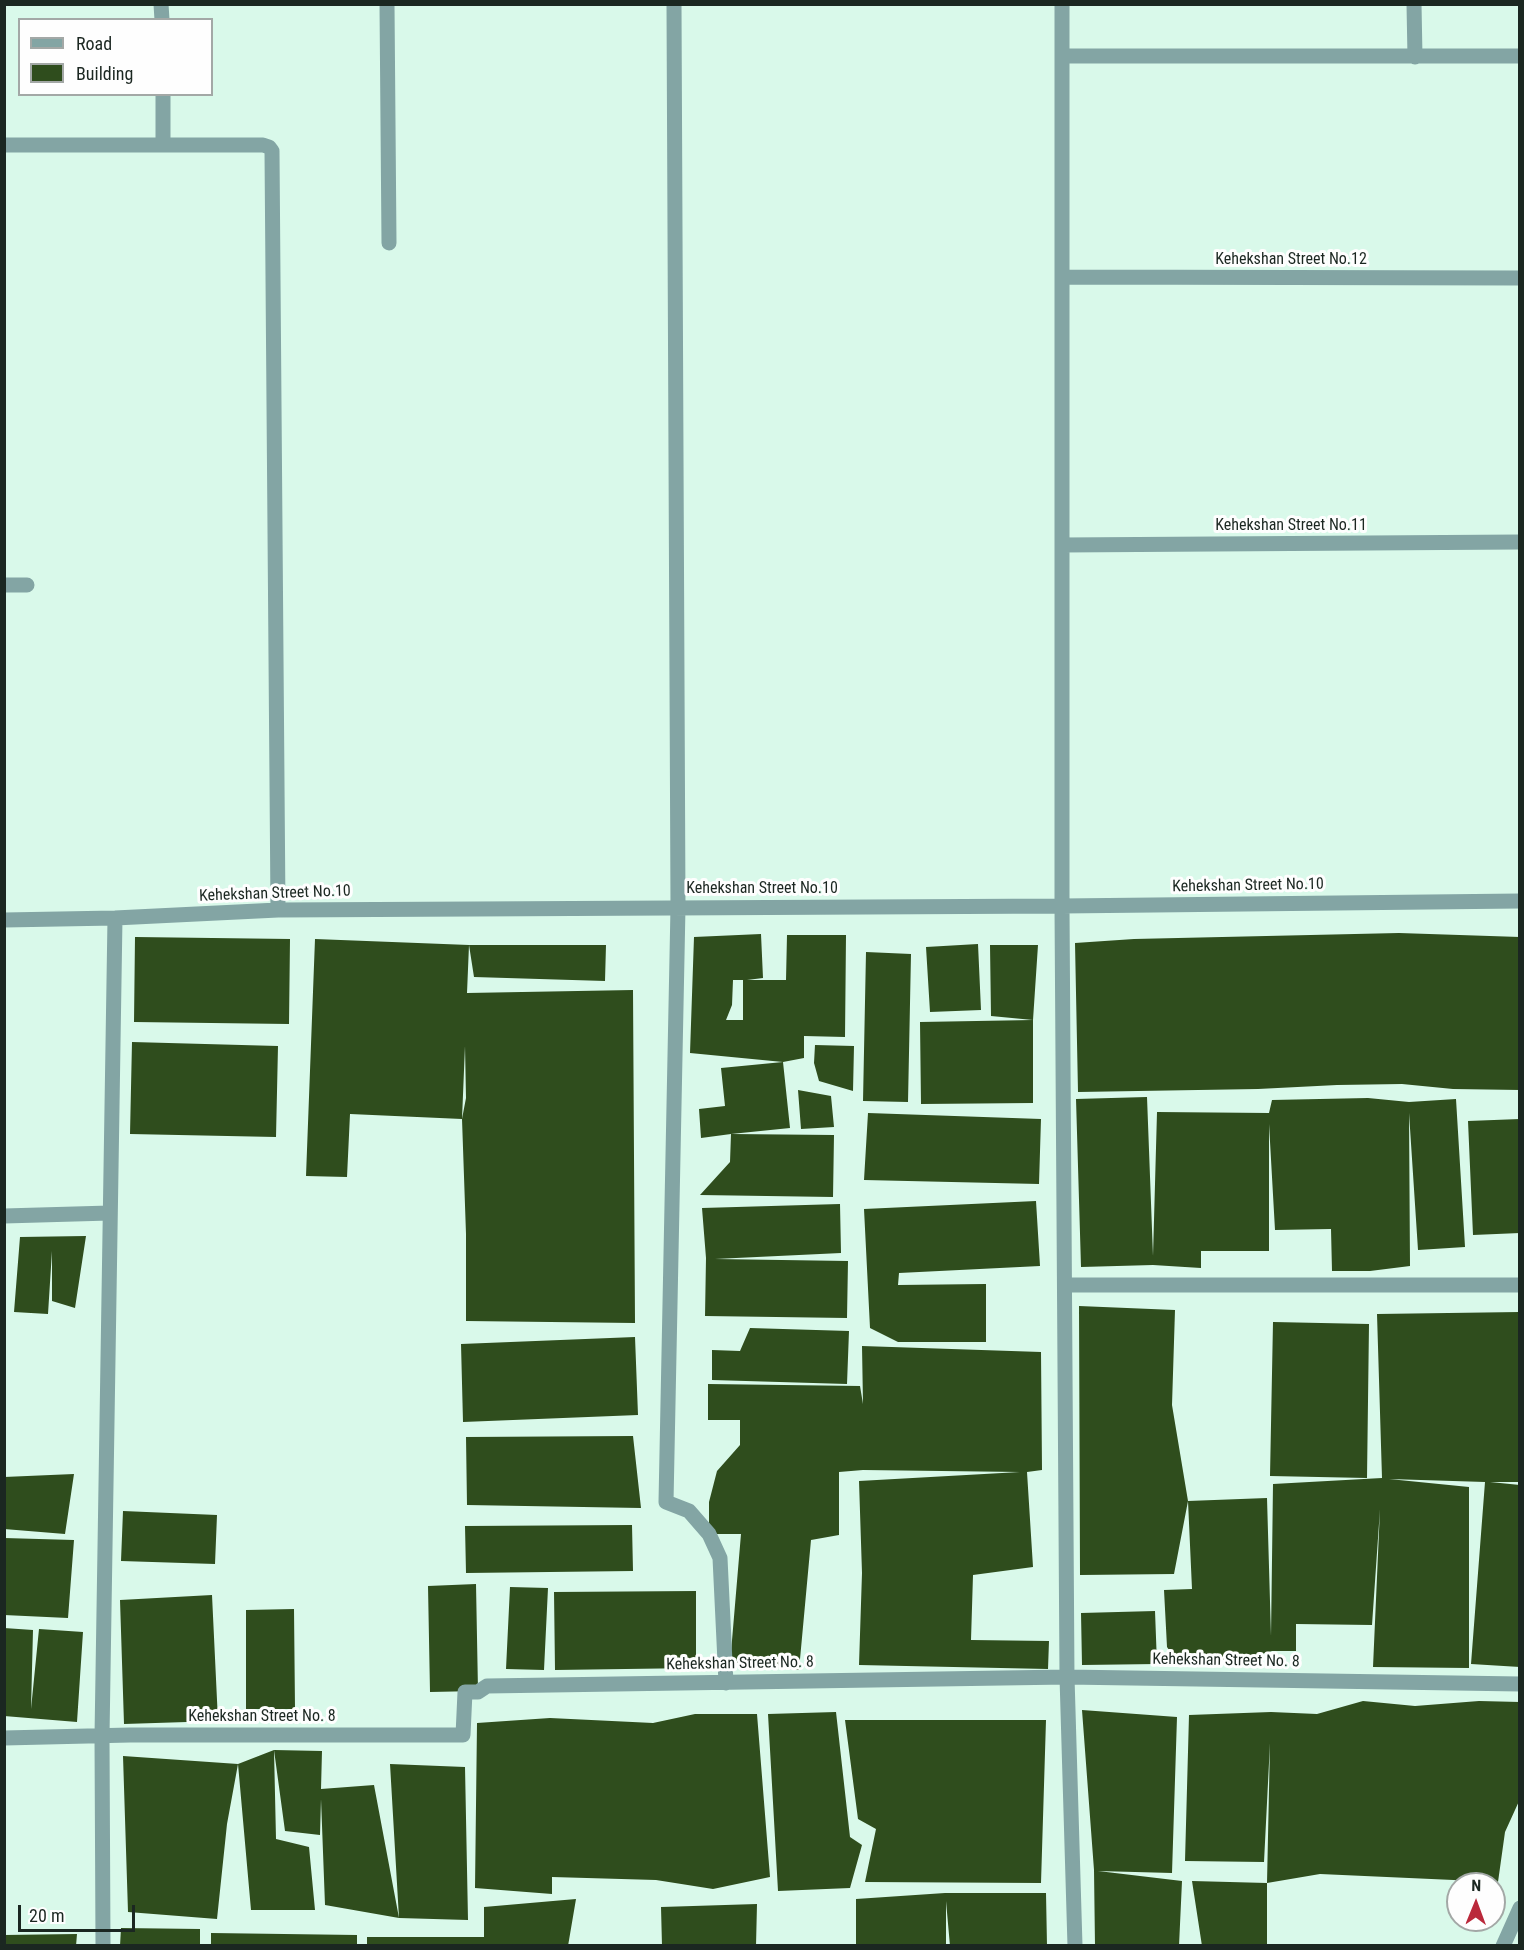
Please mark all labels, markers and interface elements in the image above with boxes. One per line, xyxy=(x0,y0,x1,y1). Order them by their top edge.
legend xyxy=(18,18,213,96)
text: Road xyxy=(76,33,112,54)
text: Building xyxy=(76,63,133,84)
street label: Kehekshan Street No.12 xyxy=(1215,250,1367,270)
street label: Kehekshan Street No.11 xyxy=(1215,516,1367,536)
street label: Kehekshan Street No.10 xyxy=(1172,875,1324,897)
street label: Kehekshan Street No.10 xyxy=(686,879,838,899)
street label: Kehekshan Street No.10 xyxy=(199,882,351,906)
street label: Kehekshan Street No. 8 xyxy=(1152,1650,1300,1672)
street label: Kehekshan Street No. 8 xyxy=(666,1653,814,1675)
street label: Kehekshan Street No. 8 xyxy=(188,1707,336,1727)
north arrow xyxy=(1446,1872,1506,1932)
text: N xyxy=(1471,1876,1481,1895)
scale bar xyxy=(21,1893,138,1931)
text: 20 m xyxy=(29,1905,64,1926)

